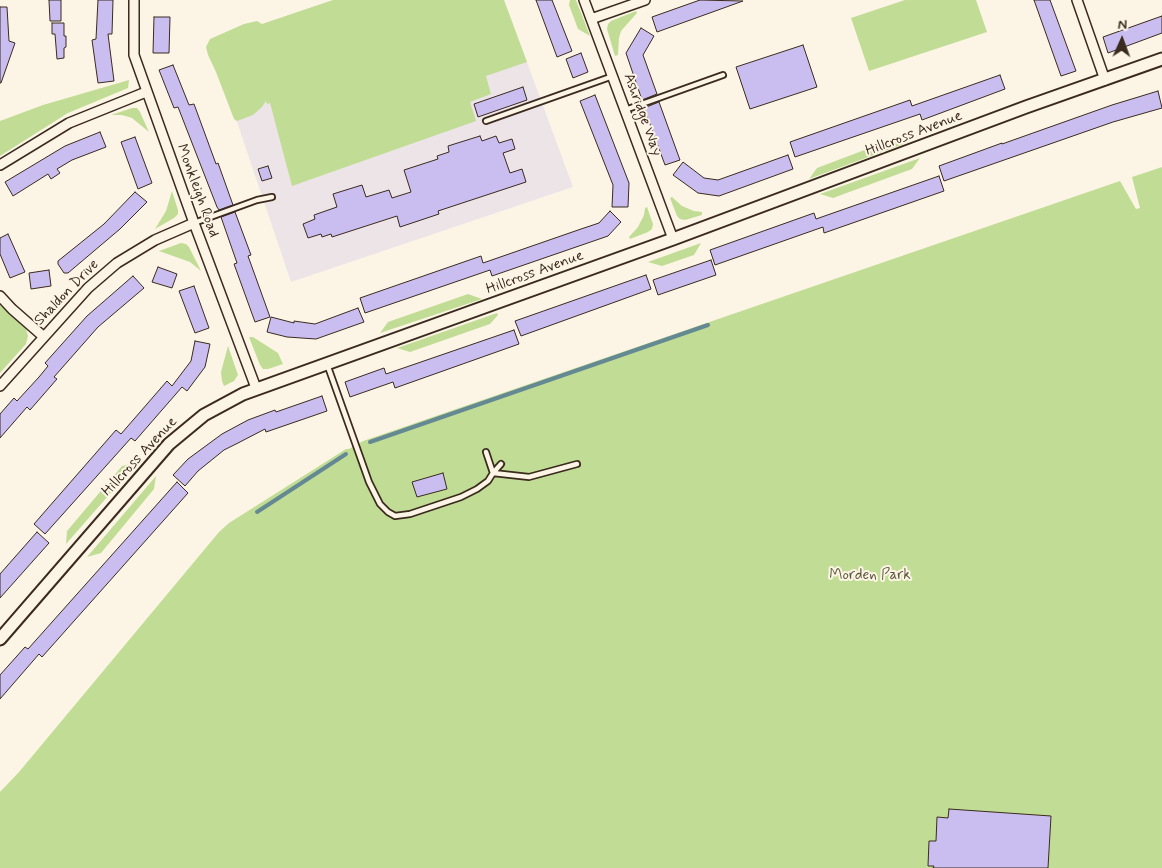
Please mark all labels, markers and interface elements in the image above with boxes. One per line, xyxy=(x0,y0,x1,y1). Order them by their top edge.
north arrow xyxy=(1097,15,1147,65)
text: N xyxy=(1118,16,1127,34)
street label: Ashridge Way xyxy=(619,71,665,159)
street label: Hillcross Avenue xyxy=(863,107,965,161)
street label: Monkleigh Road xyxy=(172,142,222,240)
street label: Hillcross Avenue xyxy=(484,247,586,299)
street label: Shaldon Drive xyxy=(31,256,103,330)
street label: Hillcross Avenue xyxy=(99,413,181,501)
park label: Morden Park xyxy=(829,567,911,585)

